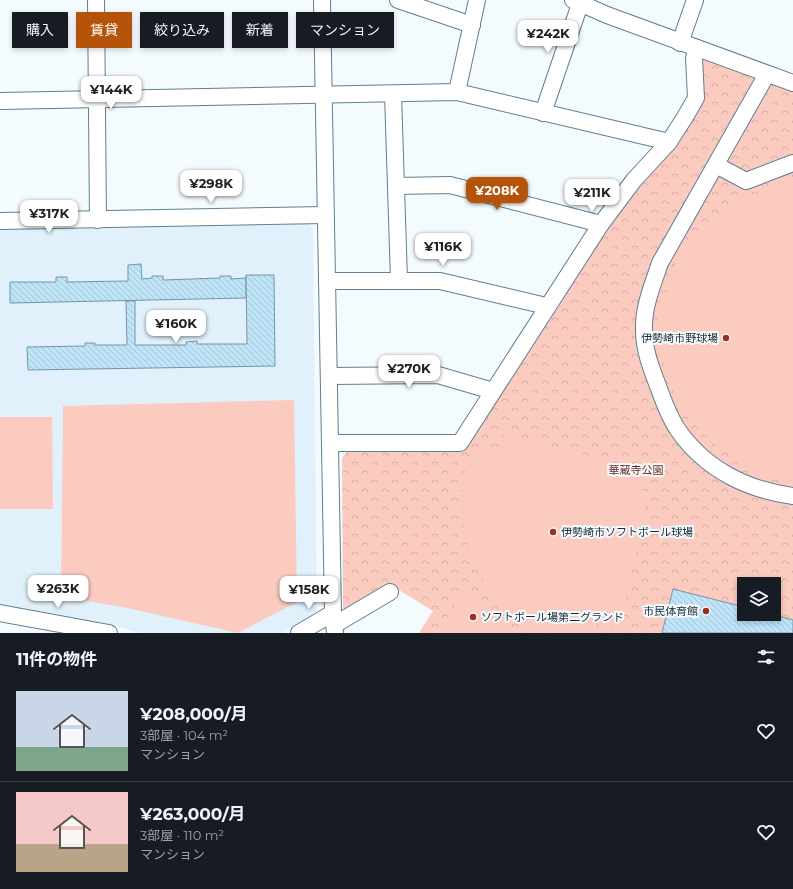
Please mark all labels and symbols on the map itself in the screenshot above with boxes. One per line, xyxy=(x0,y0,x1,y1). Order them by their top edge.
pin: ¥242K xyxy=(520,20,576,54)
pin: ¥144K xyxy=(83,76,139,110)
pin: ¥298K xyxy=(183,170,239,204)
pin: ¥208K xyxy=(469,177,525,211)
pin: ¥211K xyxy=(564,179,620,213)
pin: ¥317K xyxy=(21,200,77,234)
pin: ¥116K xyxy=(415,233,471,267)
pin: ¥160K xyxy=(148,310,204,344)
place label: 伊勢崎市野球場 xyxy=(641,331,718,345)
marker: 伊勢崎市野球場 xyxy=(721,333,731,343)
pin: ¥270K xyxy=(381,355,437,389)
park label: 華蔵寺公園 xyxy=(609,463,664,477)
place label: 伊勢崎市ソフトボール球場 xyxy=(561,525,693,539)
marker: 伊勢崎市ソフトボール球場 xyxy=(548,527,558,537)
pin: ¥263K xyxy=(30,575,86,609)
pin: ¥158K xyxy=(281,576,337,610)
place label: 市民体育館 xyxy=(643,604,698,618)
marker: 市民体育館 xyxy=(701,606,711,616)
place label: ソフトボール場第二グランド xyxy=(481,610,624,624)
marker: ソフトボール場第二グランド xyxy=(468,612,478,622)

